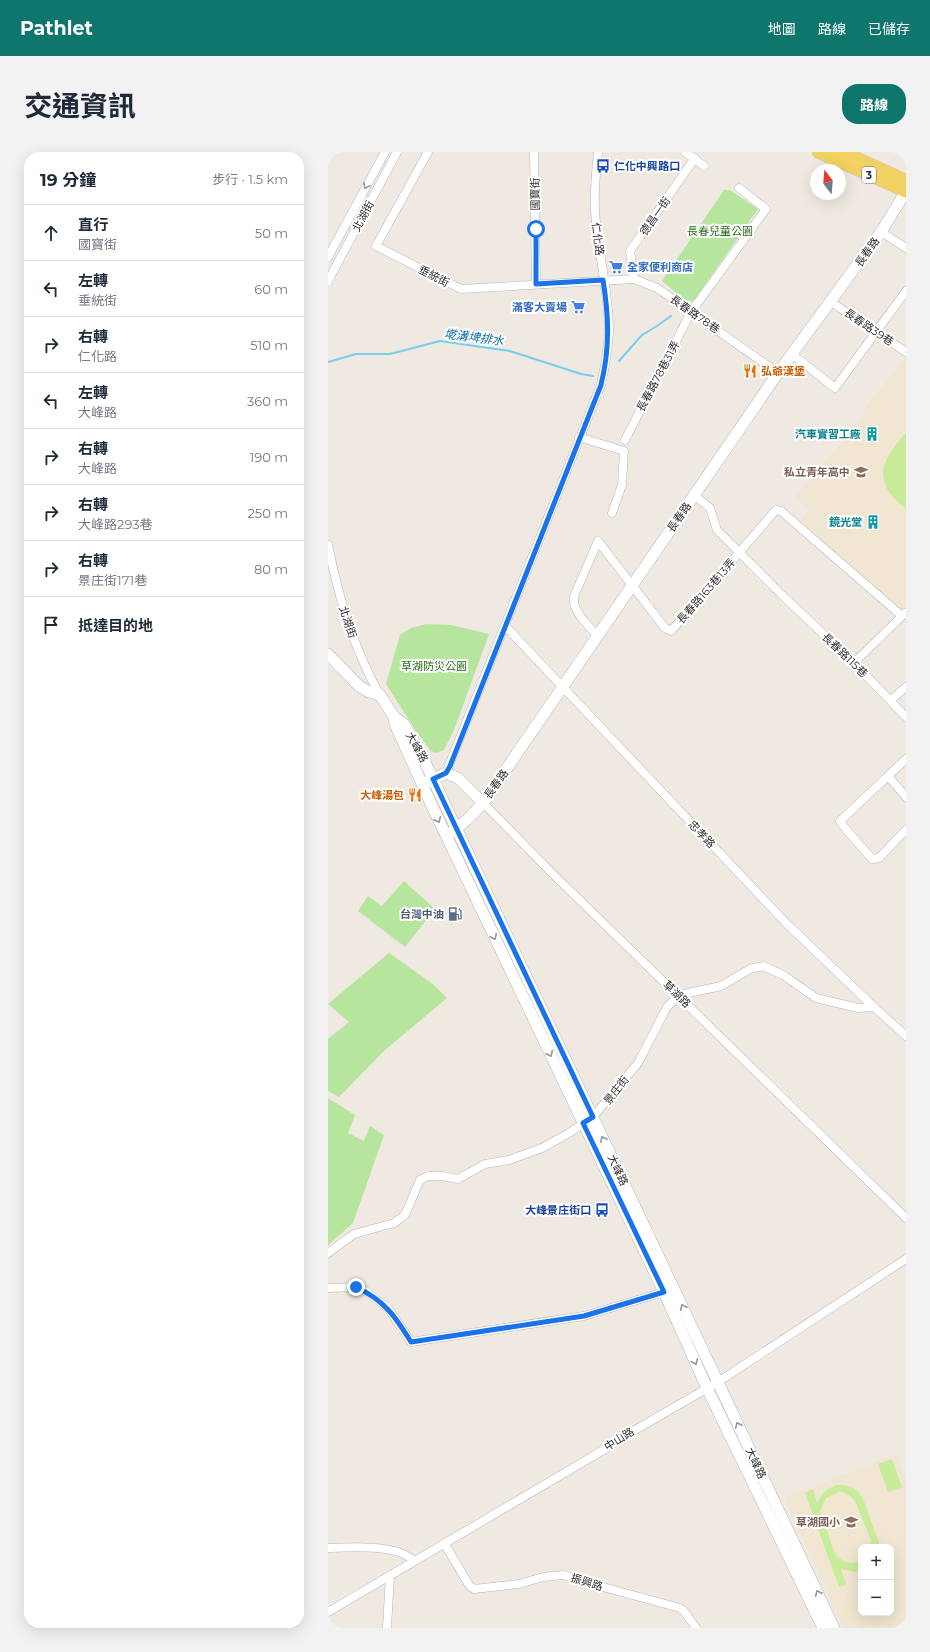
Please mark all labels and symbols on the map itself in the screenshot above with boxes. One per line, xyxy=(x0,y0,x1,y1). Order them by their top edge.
bus stop icon: 仁化中興路口 xyxy=(595,158,611,174)
place label: 仁化中興路口 xyxy=(614,159,680,173)
north arrow xyxy=(810,164,846,200)
road number: 3 xyxy=(862,167,876,183)
street label: 國寶街 xyxy=(528,177,542,211)
one-way arrow xyxy=(364,182,371,189)
street label: 德昌一街 xyxy=(637,194,673,238)
street label: 北湖街 xyxy=(349,198,377,234)
route start xyxy=(527,220,545,238)
street label: 仁化路 xyxy=(589,222,607,256)
park label: 長春兒童公園 xyxy=(687,224,753,238)
street label: 長春路 xyxy=(852,234,882,270)
supermarket icon: 全家便利商店 xyxy=(608,259,624,275)
place label: 全家便利商店 xyxy=(627,260,693,274)
street label: 垂統街 xyxy=(416,262,452,290)
street label: 長春路78巷 xyxy=(668,292,722,336)
supermarket icon: 滿客大賣場 xyxy=(570,299,586,315)
place label: 滿客大賣場 xyxy=(512,300,567,314)
street label: 長春路39巷 xyxy=(841,305,897,349)
water label: 墘溝埤排水 xyxy=(443,326,506,348)
street label: 長春路78巷31弄 xyxy=(633,338,683,414)
restaurant icon: 弘爺漢堡 xyxy=(742,363,758,379)
place label: 弘爺漢堡 xyxy=(761,364,805,378)
building icon: 汽車實習工廠 xyxy=(864,426,880,442)
place label: 汽車實習工廠 xyxy=(795,427,861,441)
school or university icon: 私立青年高中 xyxy=(853,464,869,480)
place label: 私立青年高中 xyxy=(783,465,850,479)
street label: 長春路 xyxy=(664,499,694,535)
building icon: 鏡光堂 xyxy=(865,514,881,530)
place label: 鏡光堂 xyxy=(829,515,862,529)
street label: 長春路163巷13弄 xyxy=(674,555,738,627)
street label: 北湖街 xyxy=(336,604,360,640)
street label: 長春路115巷 xyxy=(819,630,871,680)
park label: 草湖防災公園 xyxy=(401,659,467,673)
street label: 大峰路 xyxy=(403,729,431,765)
street label: 長春路 xyxy=(481,766,511,802)
restaurant icon: 大峰湯包 xyxy=(407,787,423,803)
place label: 大峰湯包 xyxy=(360,788,404,802)
one-way arrow xyxy=(433,815,441,823)
street label: 忠孝路 xyxy=(686,817,718,851)
fuel station icon: 台灣中油 xyxy=(447,906,463,922)
place label: 台灣中油 xyxy=(400,907,444,921)
one-way arrow xyxy=(489,933,497,940)
street label: 草湖路 xyxy=(660,978,694,1010)
one-way arrow xyxy=(545,1050,553,1058)
street label: 景庄街 xyxy=(600,1073,632,1107)
one-way arrow xyxy=(600,1135,608,1143)
street label: 大峰路 xyxy=(605,1152,631,1188)
bus stop icon: 大峰景庄街口 xyxy=(594,1202,610,1218)
place label: 大峰景庄街口 xyxy=(525,1203,591,1217)
route end xyxy=(347,1278,365,1296)
one-way arrow xyxy=(680,1304,688,1311)
one-way arrow xyxy=(690,1357,698,1365)
one-way arrow xyxy=(735,1421,743,1429)
street label: 中山路 xyxy=(601,1424,637,1454)
street label: 大峰路 xyxy=(743,1445,769,1481)
school or university icon: 草湖國小 xyxy=(843,1514,859,1530)
place label: 草湖國小 xyxy=(796,1515,840,1529)
street label: 振興路 xyxy=(569,1570,605,1594)
one-way arrow xyxy=(815,1589,823,1597)

